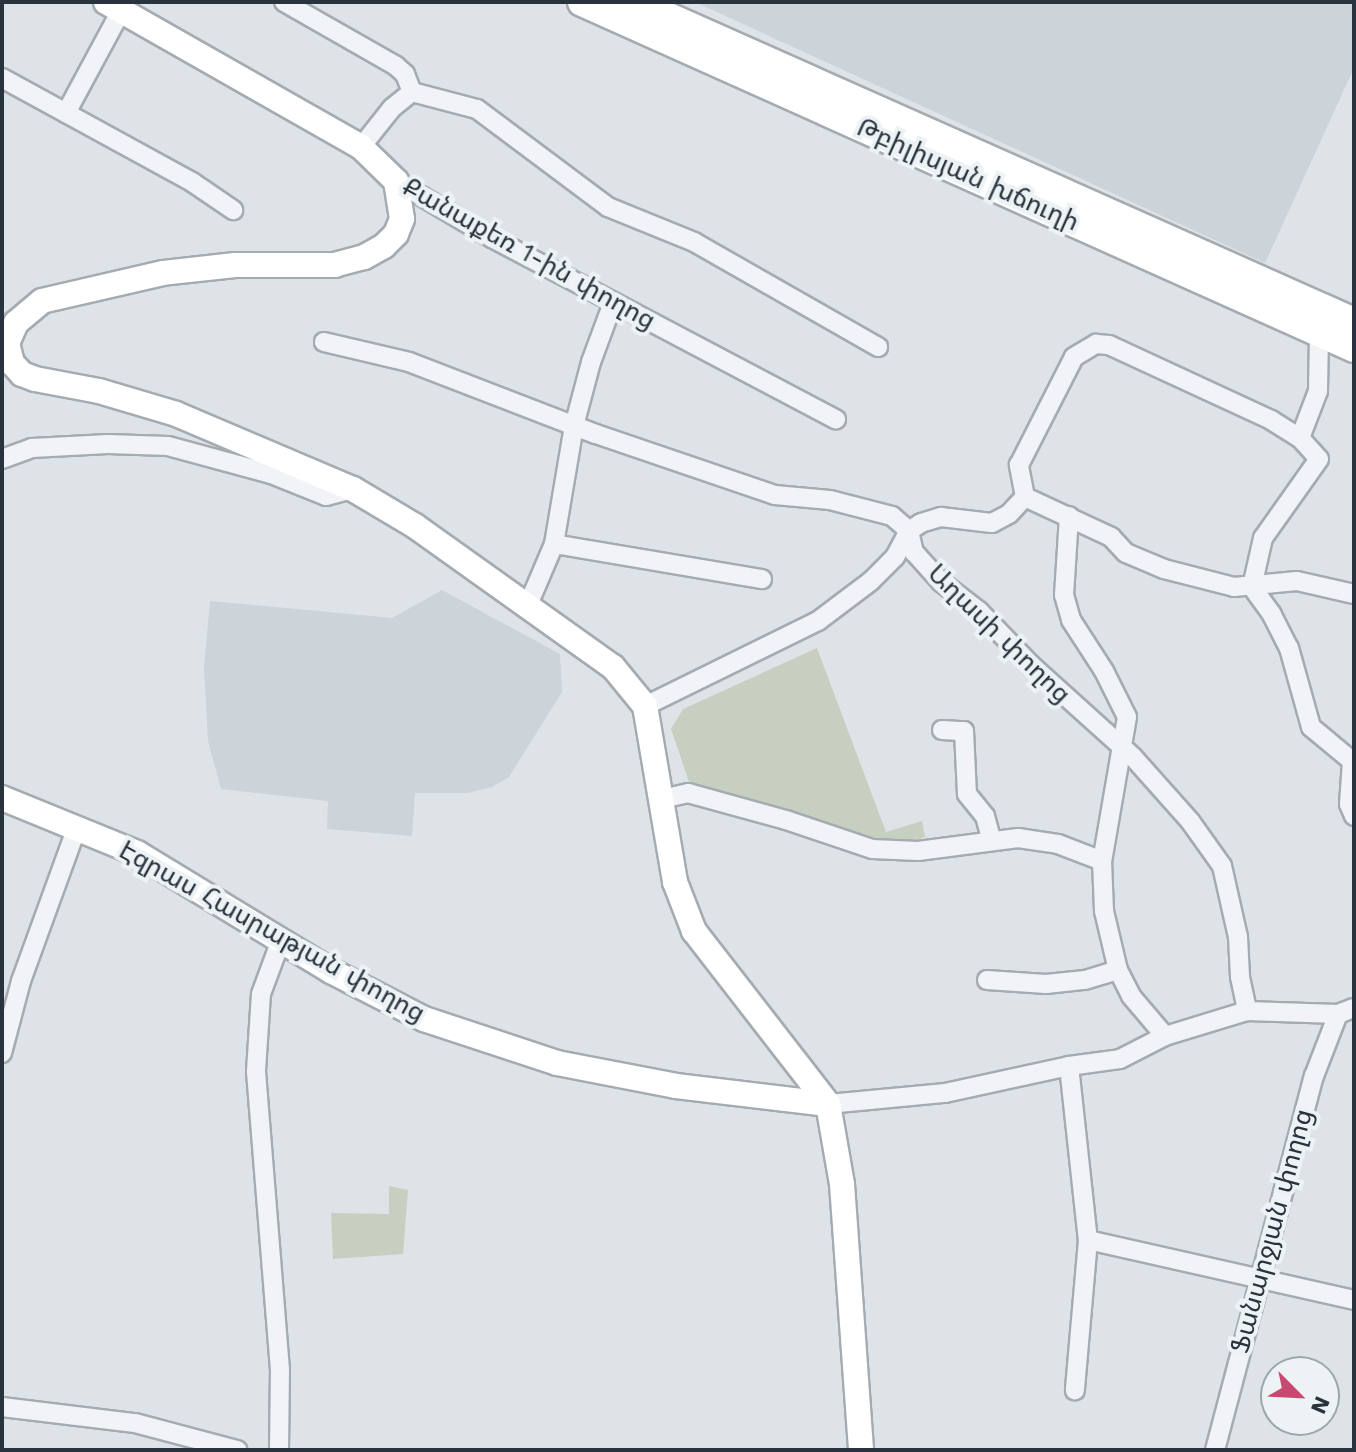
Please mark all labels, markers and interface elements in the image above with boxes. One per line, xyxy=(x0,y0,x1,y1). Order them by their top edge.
street label: Թբիլիսյան խճուղի xyxy=(852,112,1084,238)
street label: Քանաքեռ 1-ին փողոց xyxy=(397,171,661,337)
street label: Աղասի փողոց xyxy=(921,558,1077,710)
street label: Էզրաս Հասրաթյան փողոց xyxy=(113,835,431,1029)
street label: Ֆանարջյան փողոց xyxy=(1224,1105,1320,1357)
north arrow xyxy=(1260,1356,1340,1436)
text: N xyxy=(1306,1393,1335,1418)

